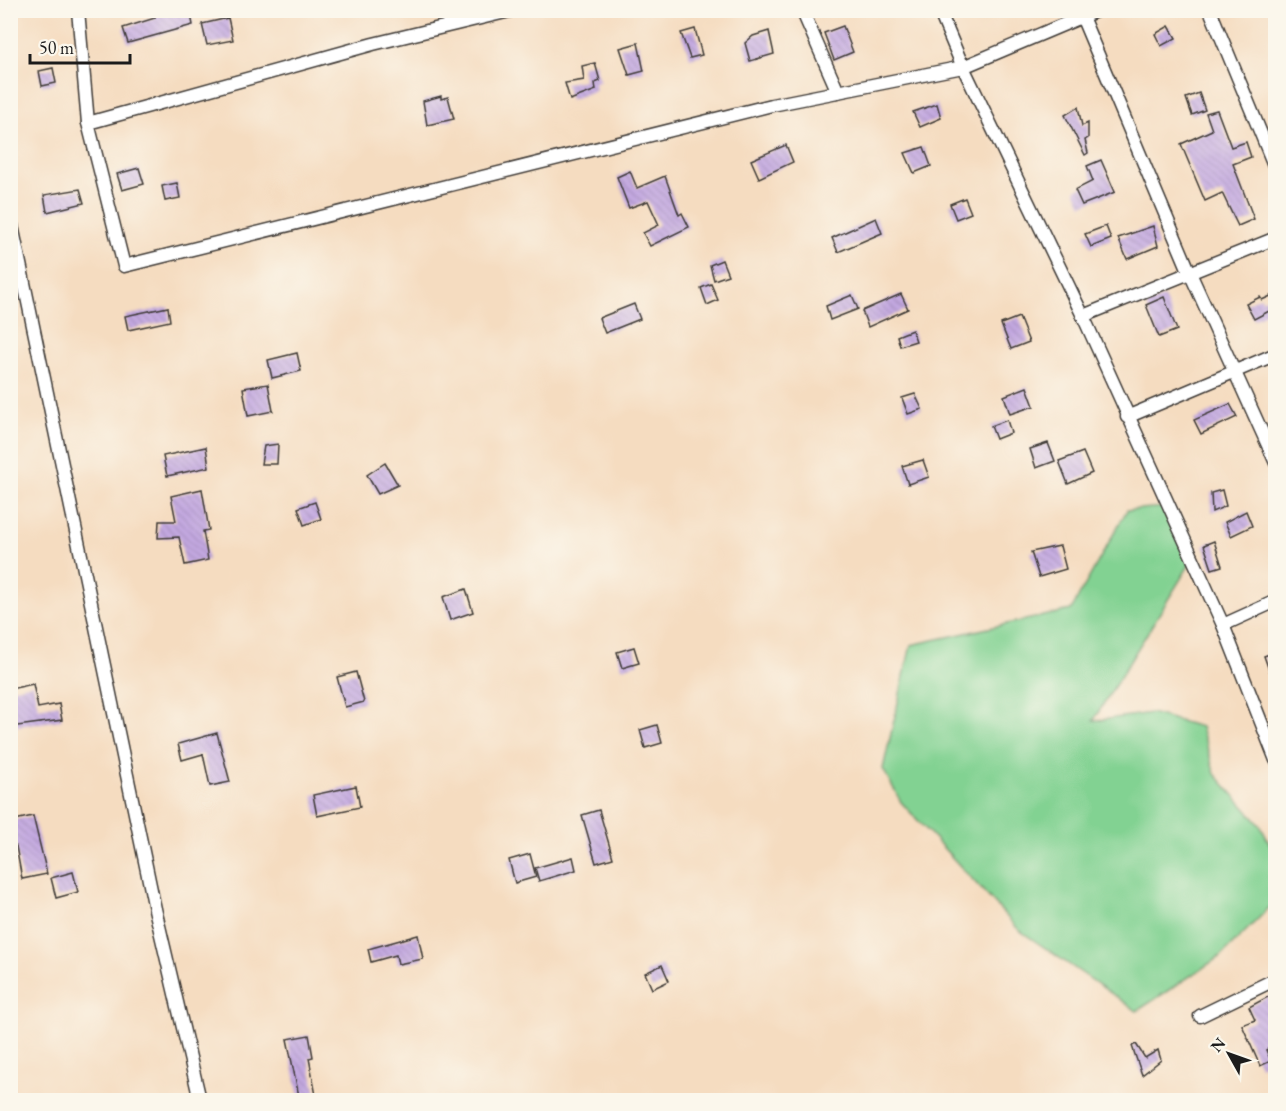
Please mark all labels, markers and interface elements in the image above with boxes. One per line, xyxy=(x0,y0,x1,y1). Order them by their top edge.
scale bar xyxy=(30,27,130,65)
text: 50 m xyxy=(39,36,74,59)
north arrow xyxy=(1199,1024,1259,1084)
text: N xyxy=(1206,1033,1230,1056)

